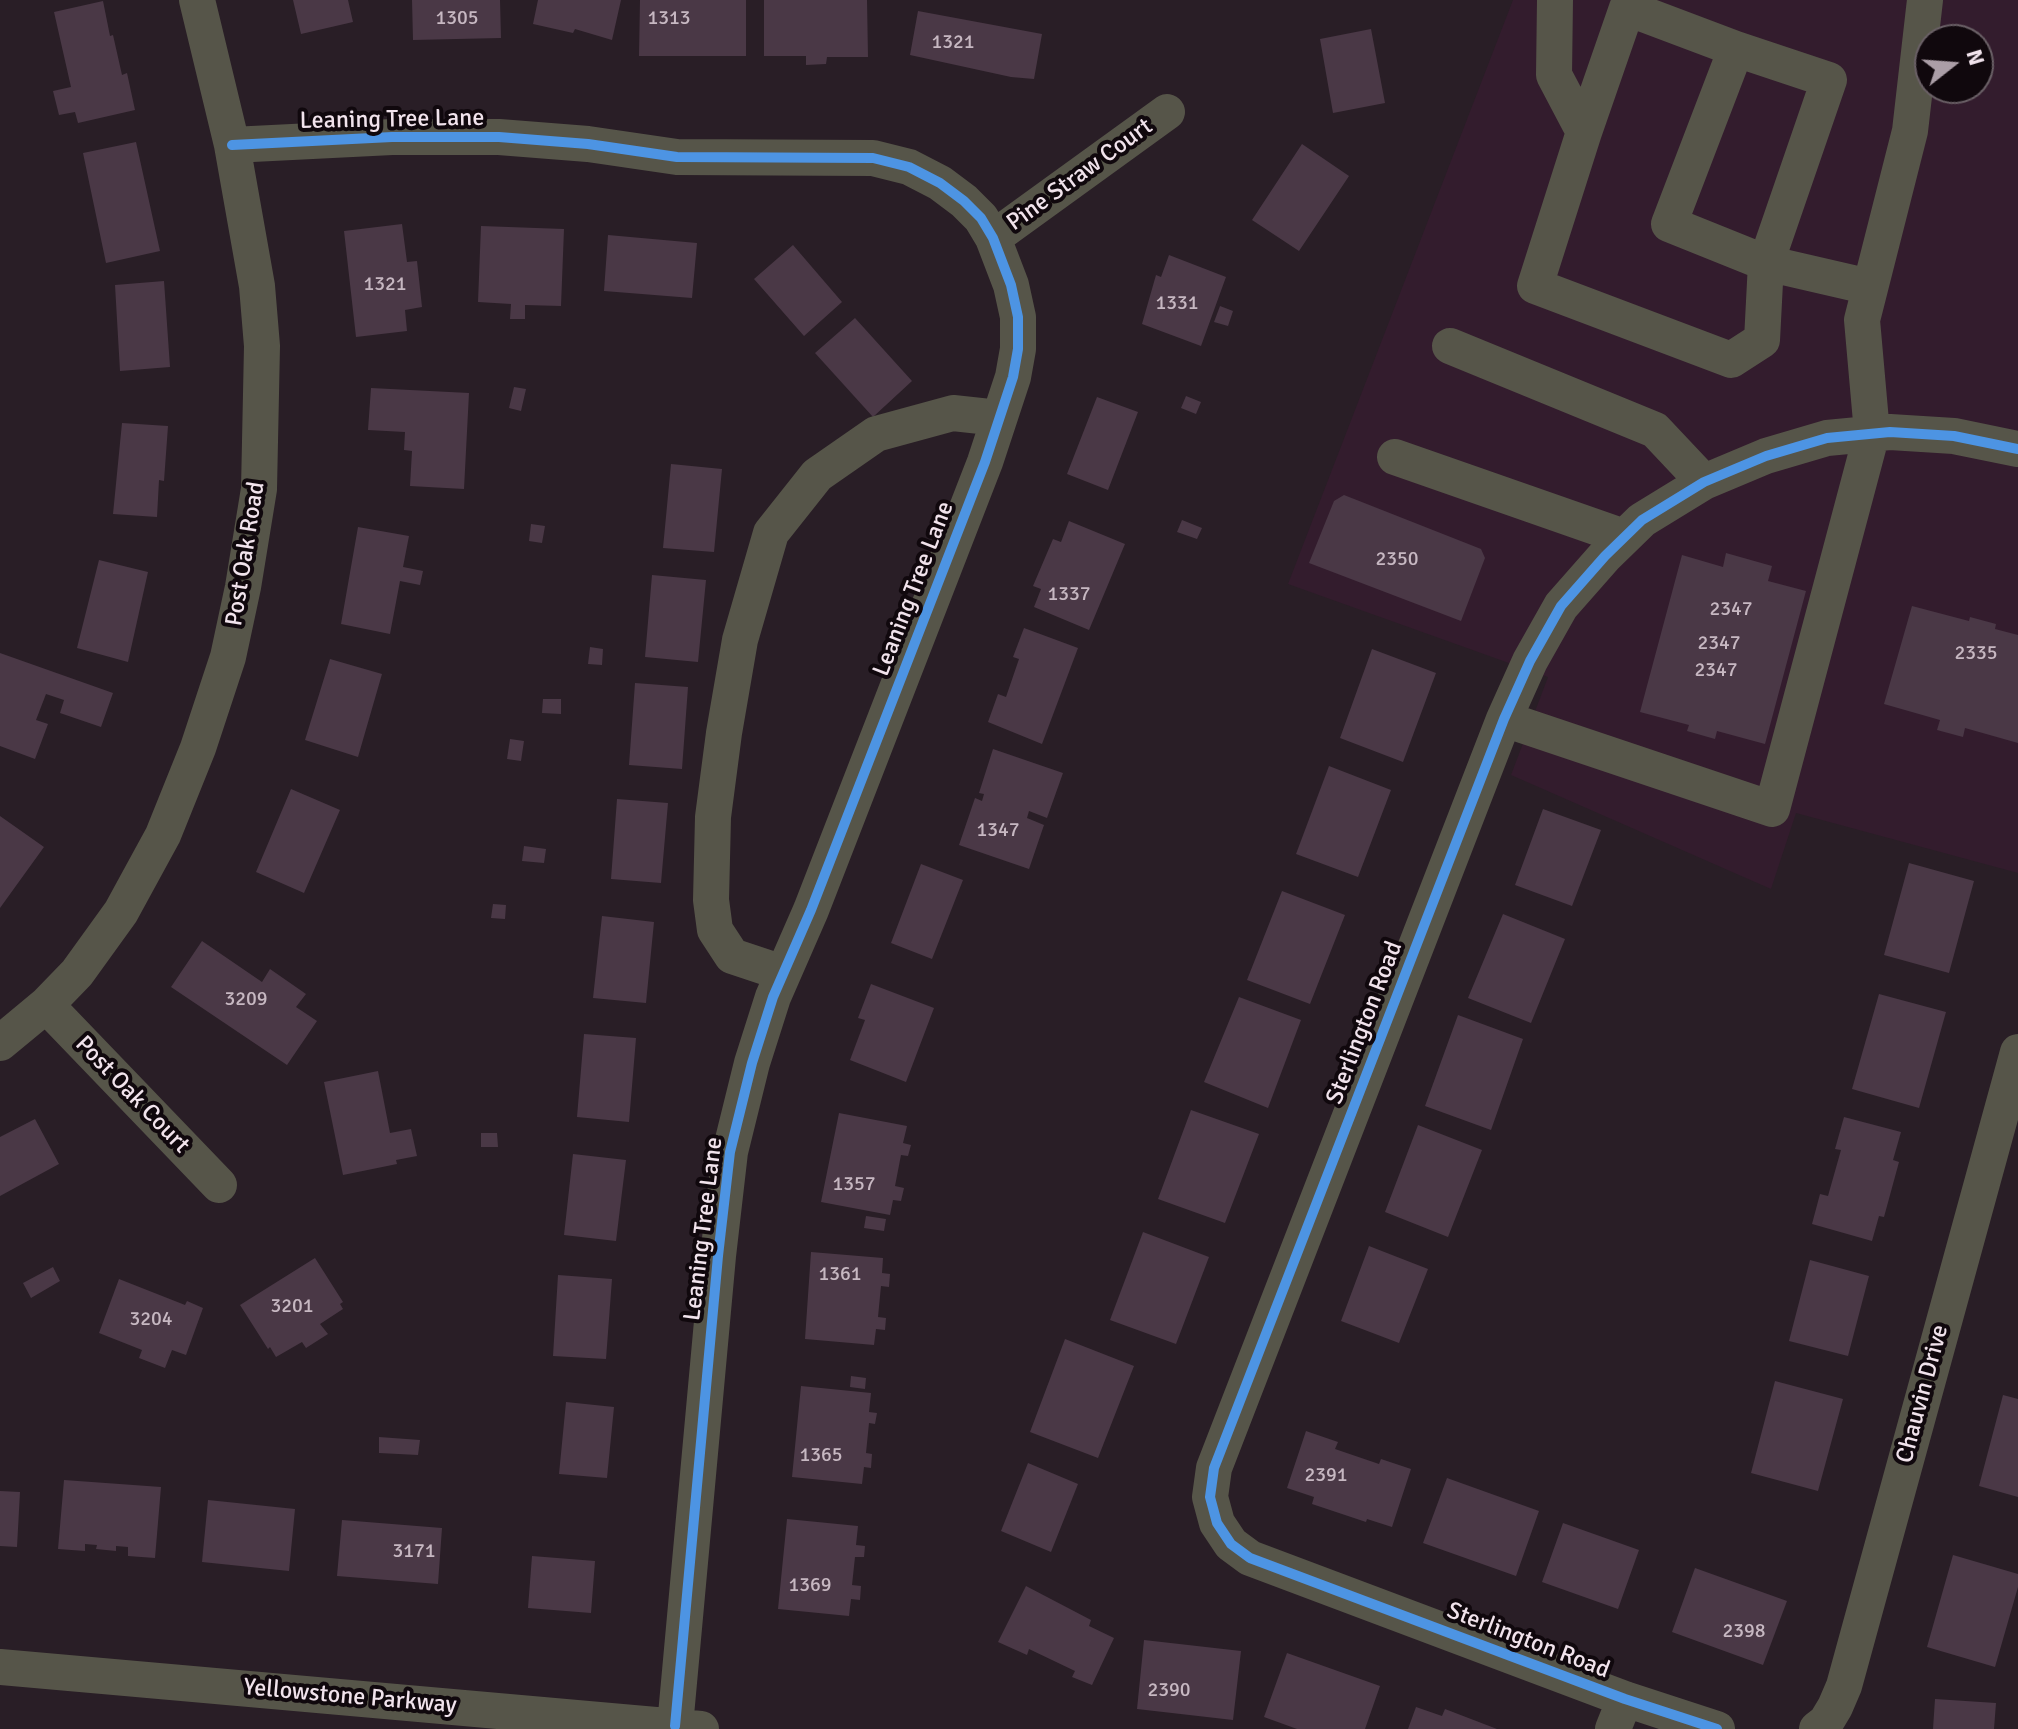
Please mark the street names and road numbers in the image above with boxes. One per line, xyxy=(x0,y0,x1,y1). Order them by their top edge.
street label: Leaning Tree Lane xyxy=(299,104,485,136)
street label: Pine Straw Court xyxy=(1002,112,1158,238)
street label: Post Oak Road xyxy=(220,480,272,628)
street label: Leaning Tree Lane xyxy=(867,498,961,680)
street label: Sterlington Road xyxy=(1321,938,1409,1108)
street label: Post Oak Court xyxy=(69,1030,195,1160)
street label: Leaning Tree Lane xyxy=(678,1136,730,1322)
street label: Chauvin Drive xyxy=(1891,1322,1955,1466)
street label: Sterlington Road xyxy=(1443,1597,1613,1685)
street label: Yellowstone Parkway xyxy=(242,1673,458,1721)

